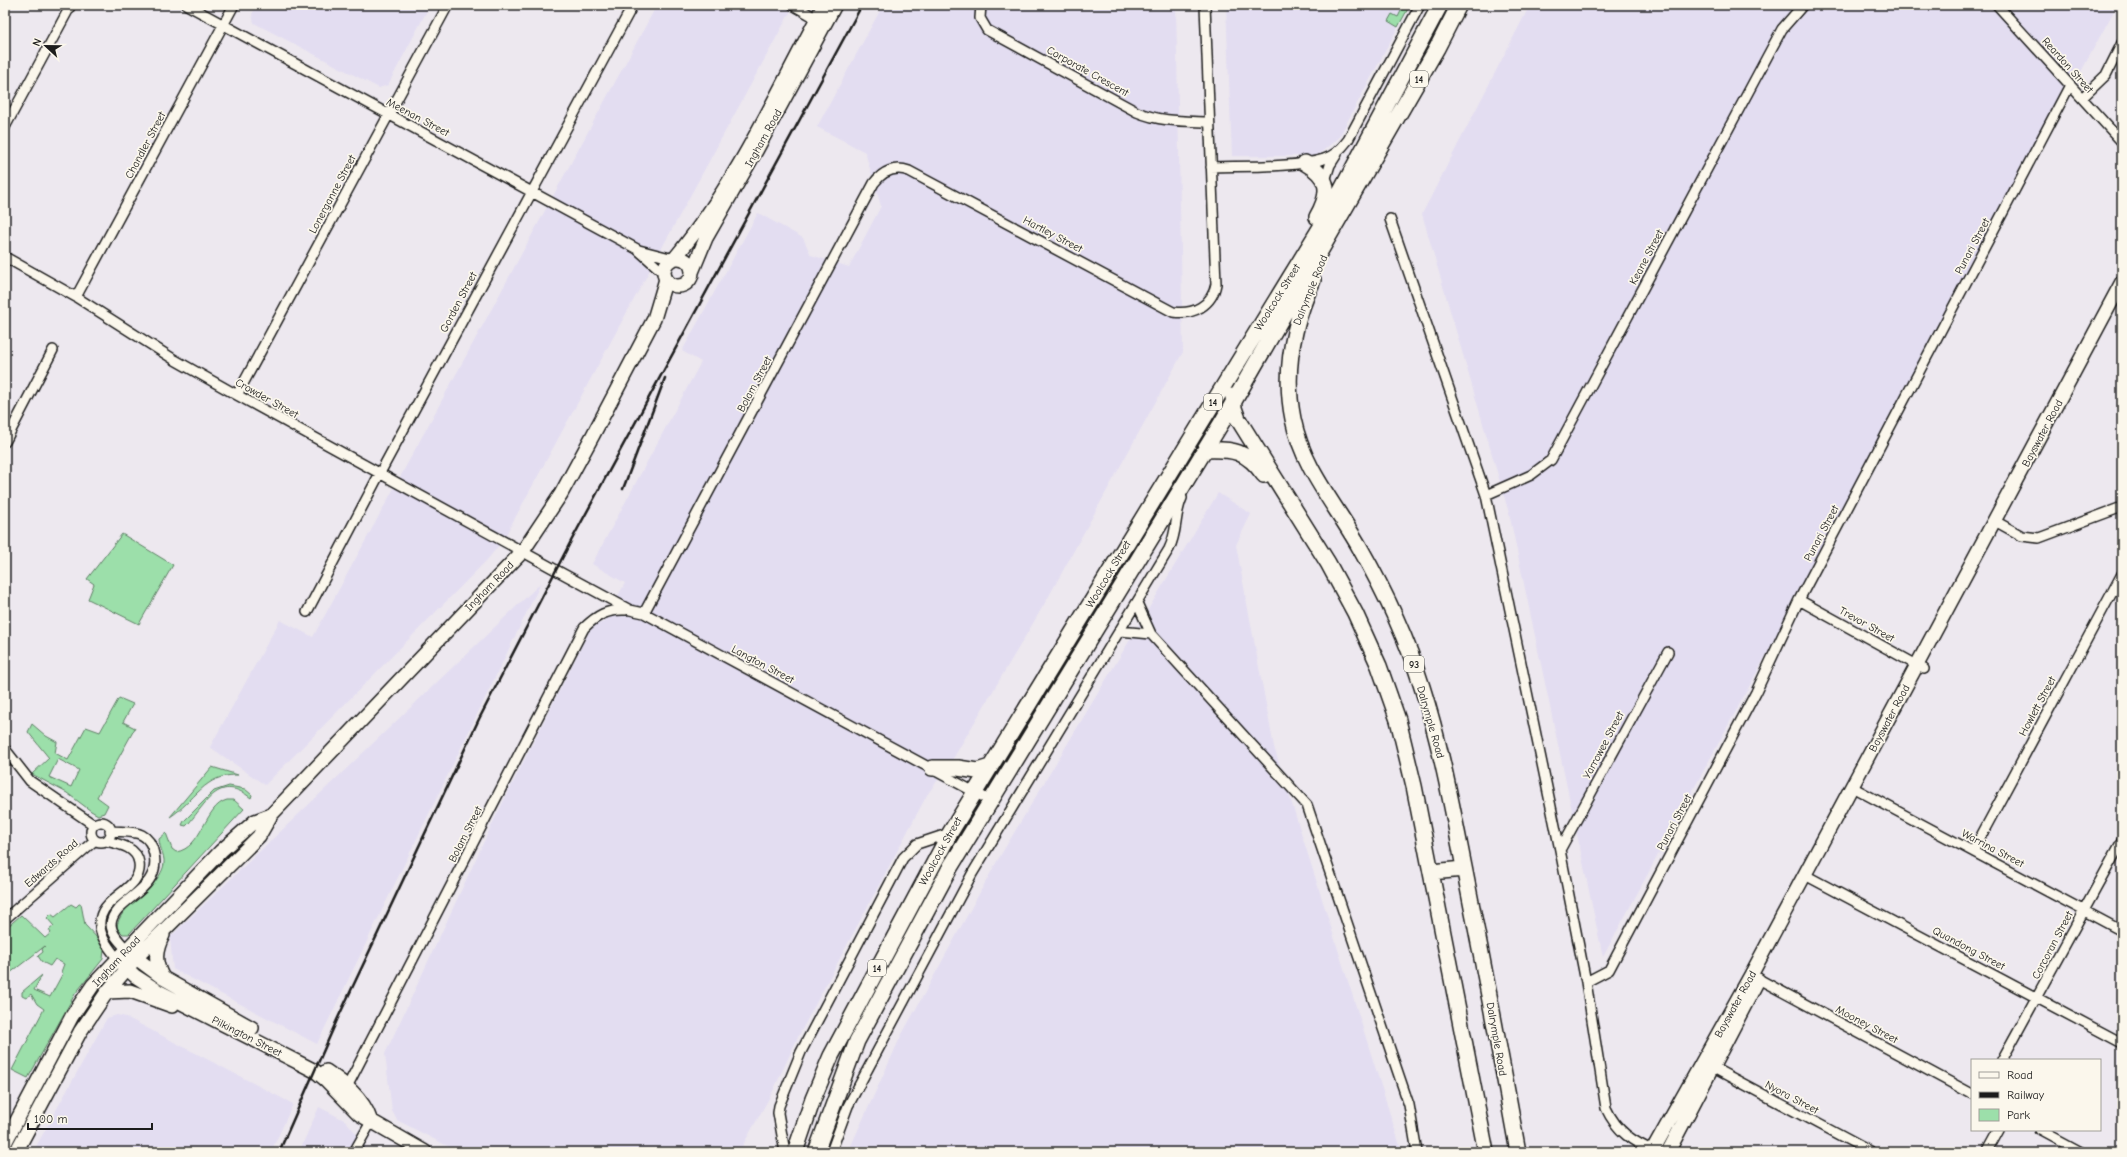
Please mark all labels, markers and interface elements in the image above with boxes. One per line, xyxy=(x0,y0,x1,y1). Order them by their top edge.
north arrow xyxy=(26,26,66,66)
street label: Reardon Street xyxy=(2039,35,2097,97)
text: N xyxy=(30,37,45,48)
street label: Corporate Crescent xyxy=(1045,44,1132,100)
road number: 14 xyxy=(1410,71,1428,87)
street label: Meenan Street xyxy=(384,95,452,140)
street label: Ingham Road xyxy=(742,107,785,170)
street label: Chandler Street xyxy=(122,109,169,181)
street label: Lonerganne Street xyxy=(306,152,359,236)
street label: Hartley Street xyxy=(1021,213,1085,256)
street label: Punari Street xyxy=(1952,215,1993,276)
street label: Keane Street xyxy=(1627,227,1667,287)
street label: Dalrymple Road xyxy=(1290,253,1331,327)
street label: Woolcock Street xyxy=(1252,261,1304,333)
street label: Gorden Street xyxy=(437,269,480,335)
street label: Bolam Street xyxy=(734,353,775,414)
street label: Crowder Street xyxy=(233,376,301,421)
road number: 14 xyxy=(1204,394,1222,410)
street label: Bayswater Road xyxy=(2019,397,2066,469)
street label: Punari Street xyxy=(1801,502,1842,563)
street label: Woolcock Street xyxy=(1083,538,1134,610)
street label: Ingham Road xyxy=(462,559,516,614)
street label: Trevor Street xyxy=(1837,604,1897,645)
street label: Langton Street xyxy=(729,643,797,687)
road number: 93 xyxy=(1404,656,1424,672)
street label: Howlett Street xyxy=(2016,673,2059,738)
street label: Bayswater Road xyxy=(1866,682,1913,754)
street label: Dalrymple Road xyxy=(1414,685,1447,760)
street label: Yarrowee Street xyxy=(1580,709,1627,781)
street label: Punari Street xyxy=(1654,791,1695,852)
street label: Bolam Street xyxy=(446,803,485,864)
street label: Woolcock Street xyxy=(916,814,965,888)
street label: Warrina Street xyxy=(1959,827,2027,871)
street label: Edwards Road xyxy=(22,837,81,890)
street label: Corcoran Street xyxy=(2029,908,2076,981)
street label: Quandong Street xyxy=(1930,924,2008,973)
street label: Ingham Road xyxy=(90,933,143,989)
road number: 14 xyxy=(868,960,886,976)
street label: Bayswater Road xyxy=(1712,969,1759,1040)
street label: Dalrymple Road xyxy=(1484,1001,1509,1077)
street label: Mooney Street xyxy=(1833,1003,1901,1047)
street label: Pilkington Street xyxy=(210,1013,285,1060)
legend xyxy=(1971,1059,2101,1131)
text: Road xyxy=(2007,1068,2033,1082)
street label: Nyora Street xyxy=(1763,1078,1822,1117)
text: Railway xyxy=(2007,1088,2045,1102)
scale bar xyxy=(28,1105,152,1131)
text: Park xyxy=(2007,1108,2030,1122)
text: 100 m xyxy=(34,1112,67,1126)

